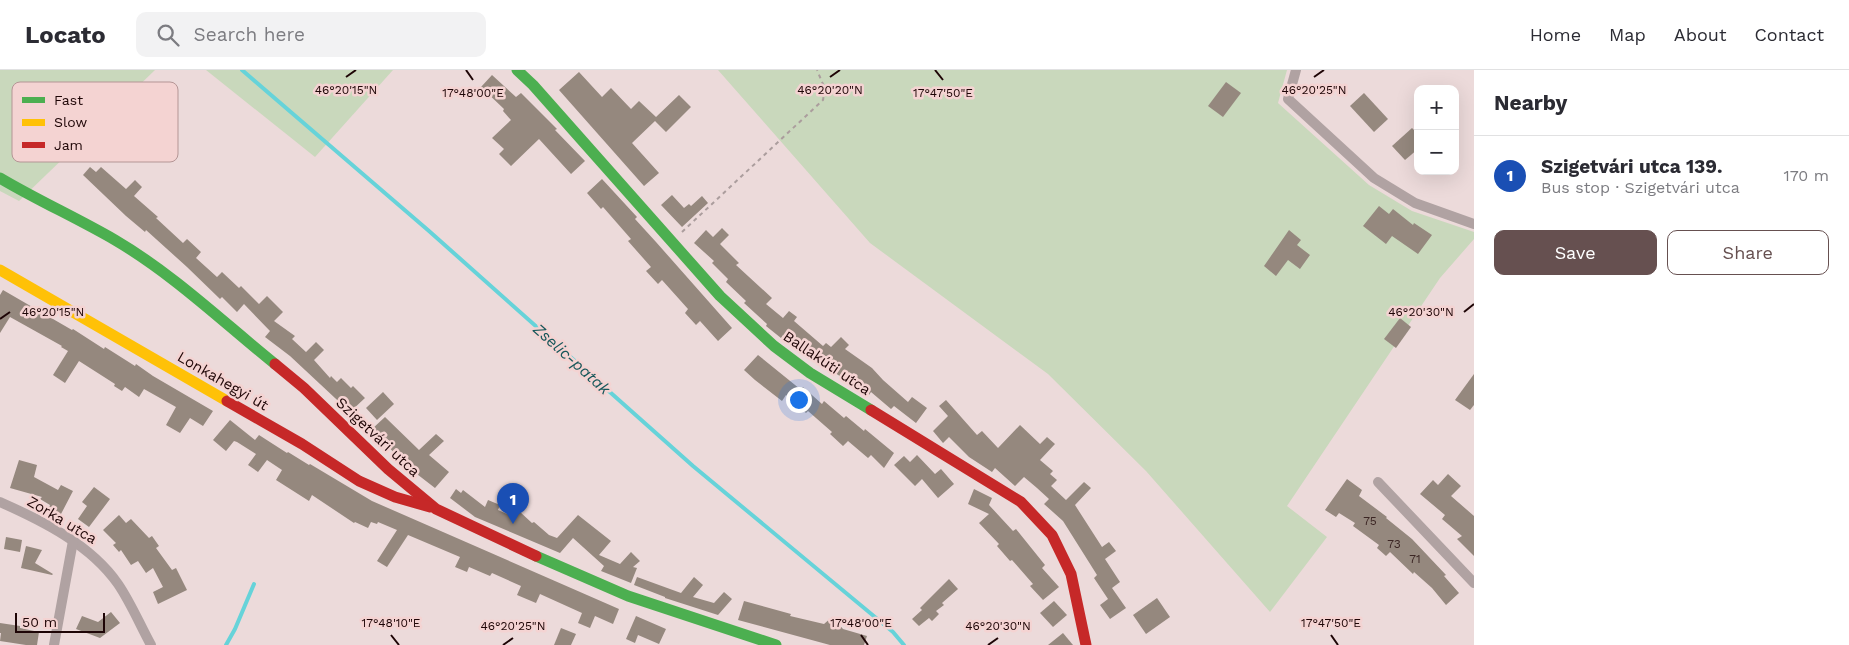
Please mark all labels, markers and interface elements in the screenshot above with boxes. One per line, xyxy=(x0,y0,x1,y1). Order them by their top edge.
search box xyxy=(136,12,486,57)
text: Locato xyxy=(25,21,106,49)
icon: search xyxy=(154,21,182,49)
text: Search here xyxy=(194,23,305,46)
text: Home xyxy=(1530,24,1581,45)
text: Map xyxy=(1609,24,1646,45)
text: About xyxy=(1674,24,1726,45)
text: Contact xyxy=(1754,24,1824,45)
legend xyxy=(12,82,178,162)
text: 46°20'15"N xyxy=(315,83,377,97)
text: 46°20'20"N xyxy=(797,83,863,97)
text: 46°20'25"N xyxy=(1281,83,1347,97)
map controls xyxy=(1414,85,1459,175)
button: + xyxy=(1414,85,1459,130)
text: 17°48'00"E xyxy=(442,86,504,100)
text: 17°47'50"E xyxy=(913,86,973,100)
text: Nearby xyxy=(1494,90,1567,115)
text: Fast xyxy=(54,92,83,108)
text: Slow xyxy=(54,114,87,130)
button: − xyxy=(1414,130,1459,175)
text: Jam xyxy=(54,137,83,153)
text: Szigetvári utca 139. xyxy=(1541,155,1722,178)
text: 1 xyxy=(1507,166,1513,185)
text: 170 m xyxy=(1783,166,1829,185)
text: Bus stop · Szigetvári utca xyxy=(1541,178,1740,197)
button: Save xyxy=(1494,230,1657,275)
button: Share xyxy=(1667,230,1829,275)
text: 46°20'15"N xyxy=(22,305,84,319)
text: 46°20'30"N xyxy=(1388,305,1454,319)
water label: Zselic-patak xyxy=(529,319,615,399)
street label: Ballakúti utca xyxy=(780,327,875,399)
street label: Lonkahegyi út xyxy=(174,348,272,415)
your location xyxy=(786,387,812,413)
street label: Szigetvári utca xyxy=(332,394,424,481)
pin: 1 xyxy=(497,483,529,524)
street label: Zorka utca xyxy=(24,492,101,548)
house number: 75 xyxy=(1363,514,1377,528)
house number: 73 xyxy=(1387,537,1401,551)
house number: 71 xyxy=(1409,552,1421,566)
scale bar xyxy=(15,610,105,633)
text: 50 m xyxy=(22,614,57,630)
text: 17°48'10"E xyxy=(362,616,421,630)
text: 17°48'00"E xyxy=(830,616,892,630)
text: 17°47'50"E xyxy=(1301,616,1361,630)
text: 46°20'25"N xyxy=(480,619,546,633)
text: 46°20'30"N xyxy=(965,619,1031,633)

